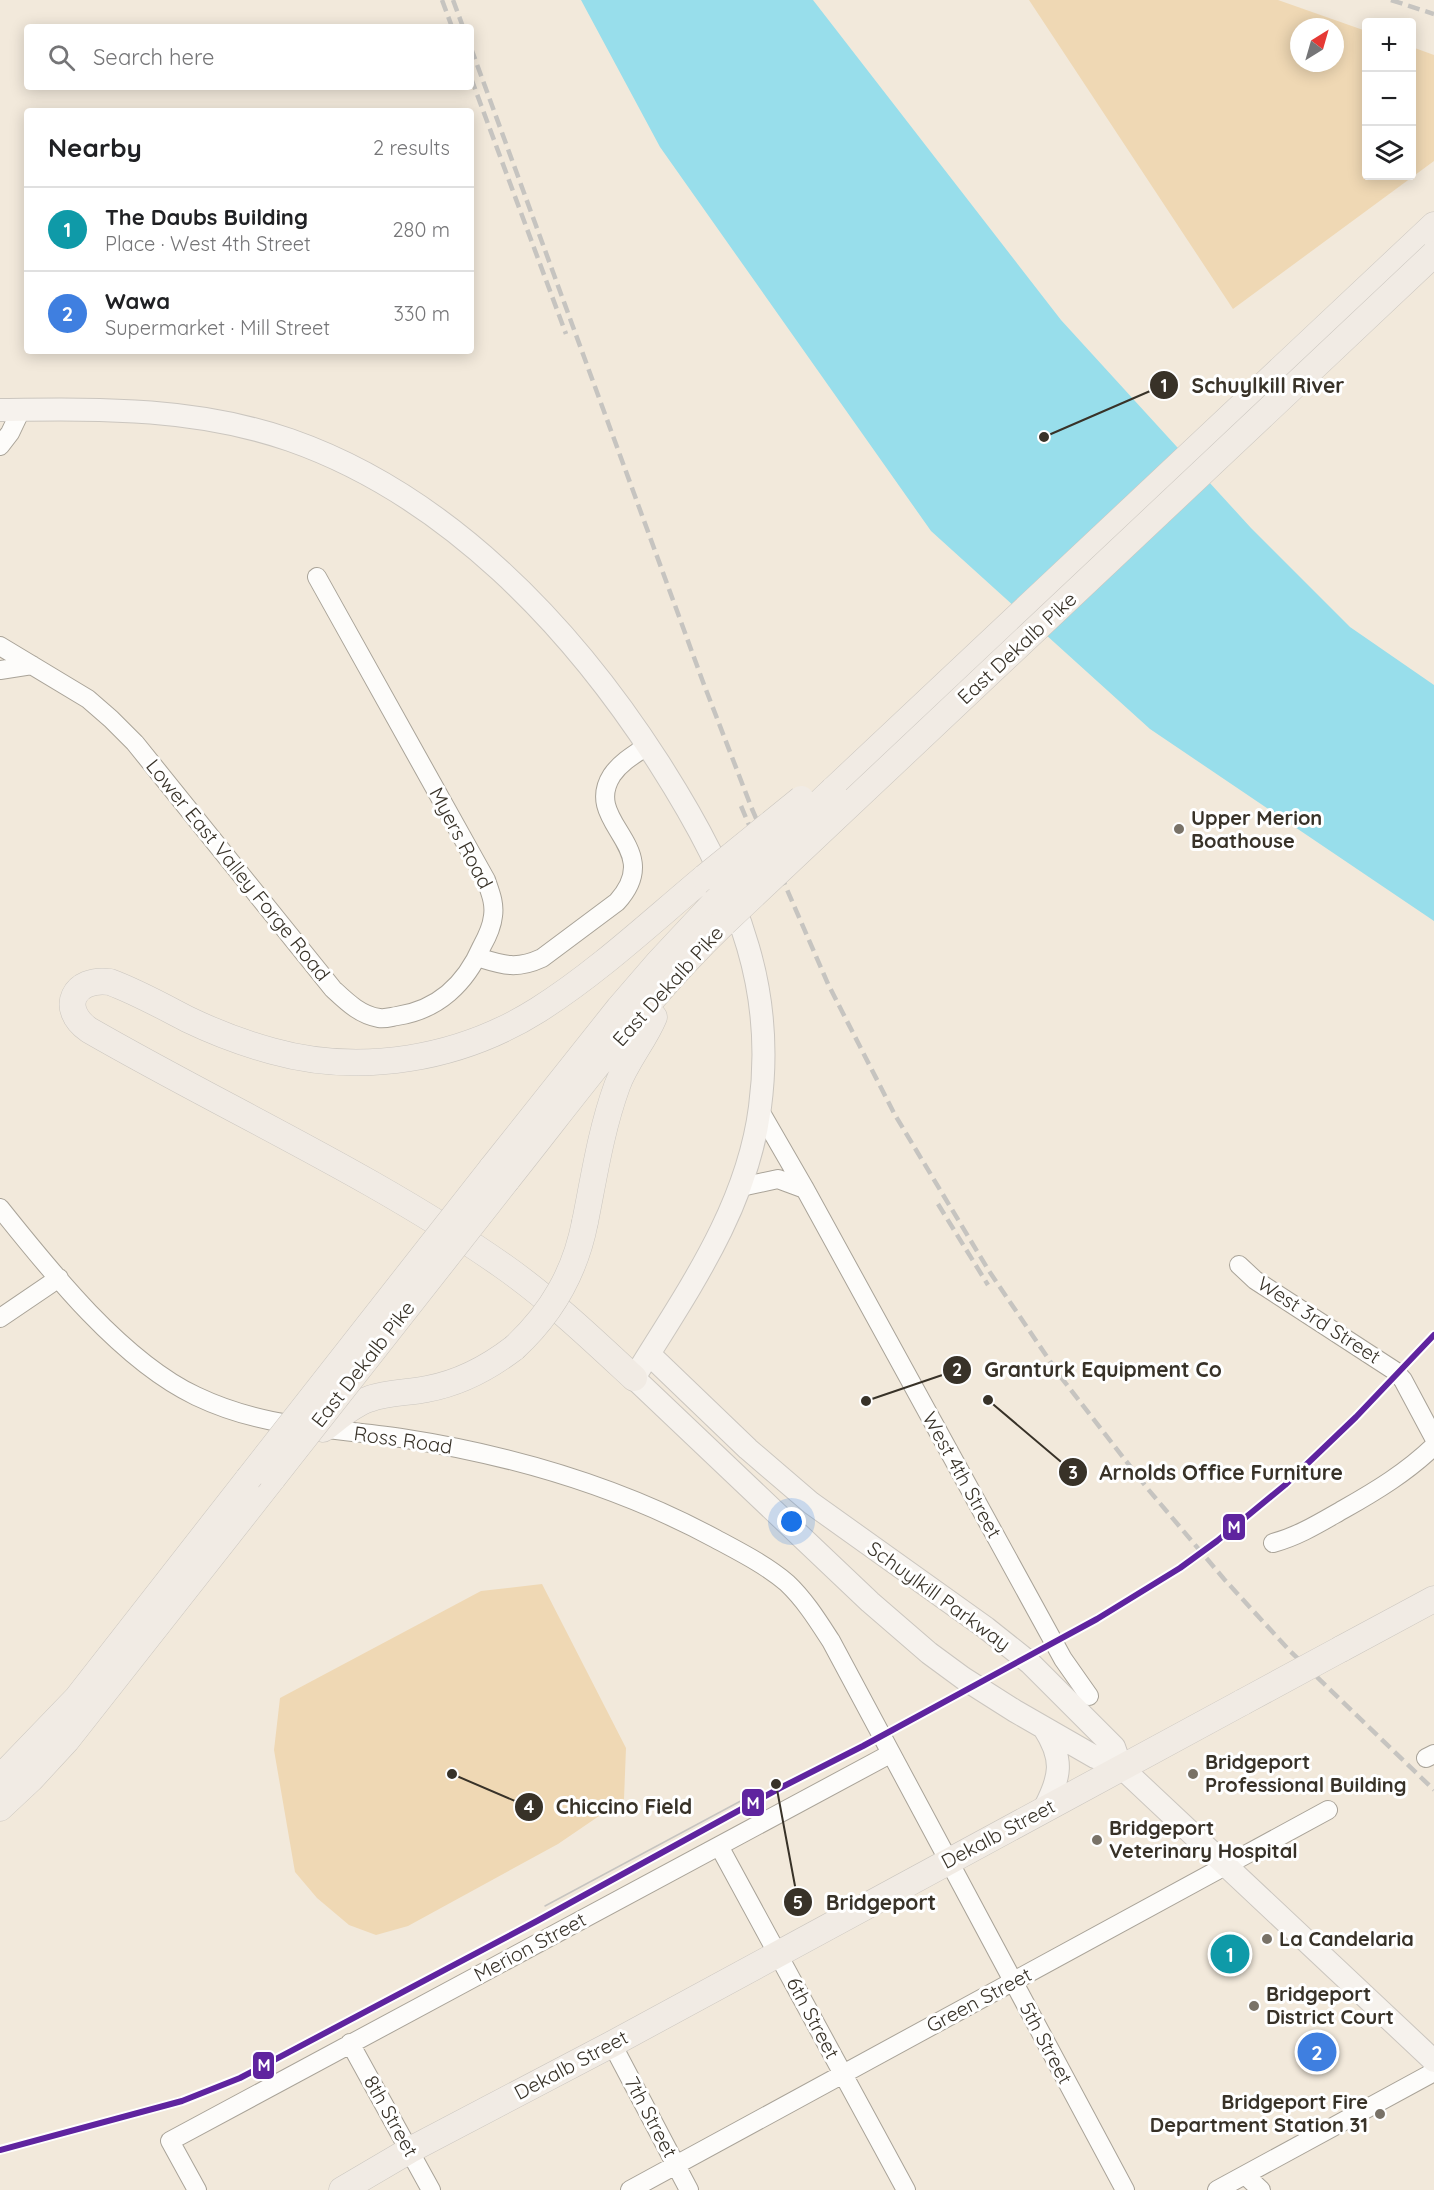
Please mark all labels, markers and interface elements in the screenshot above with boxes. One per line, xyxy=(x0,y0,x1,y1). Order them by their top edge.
north arrow xyxy=(1290,18,1344,72)
map controls xyxy=(1362,18,1416,180)
button: + xyxy=(1362,18,1416,72)
search box xyxy=(24,24,474,90)
icon: search xyxy=(45,41,78,74)
text: Search here xyxy=(93,43,214,71)
button: − xyxy=(1362,72,1416,126)
button: layers xyxy=(1362,126,1416,180)
text: Nearby xyxy=(48,131,142,164)
text: 2 results xyxy=(373,135,450,160)
text: The Daubs Building xyxy=(105,203,308,231)
text: 1 xyxy=(64,217,71,242)
text: 280 m xyxy=(393,217,450,242)
text: Place · West 4th Street xyxy=(105,231,311,256)
text: Wawa xyxy=(105,287,170,315)
text: 2 xyxy=(62,301,73,326)
text: 330 m xyxy=(393,301,450,326)
text: Supermarket · Mill Street xyxy=(105,315,330,340)
callout: Schuylkill River xyxy=(1149,366,1356,405)
text: Schuylkill River xyxy=(1192,372,1344,398)
text: 1 xyxy=(1160,374,1168,397)
street label: East Dekalb Pike xyxy=(952,586,1081,709)
street label: Lower East Valley Forge Road xyxy=(141,754,336,986)
street label: Myers Road xyxy=(424,783,499,893)
place label: Upper Merion Boathouse xyxy=(1191,805,1322,853)
marker: Upper Merion Boathouse xyxy=(1172,822,1186,836)
street label: East Dekalb Pike xyxy=(607,920,728,1051)
street label: West 3rd Street xyxy=(1253,1270,1386,1369)
street label: East Dekalb Pike xyxy=(305,1295,420,1432)
callout: Granturk Equipment Co xyxy=(942,1350,1234,1389)
text: Granturk Equipment Co xyxy=(984,1356,1222,1382)
text: 2 xyxy=(952,1358,962,1381)
street label: West 4th Street xyxy=(917,1407,1008,1543)
street label: Ross Road xyxy=(352,1420,454,1459)
callout: Arnolds Office Furniture xyxy=(1058,1453,1355,1492)
text: Arnolds Office Furniture xyxy=(1099,1459,1343,1485)
text: 3 xyxy=(1068,1461,1078,1484)
your location xyxy=(777,1507,806,1536)
line badge: M xyxy=(1222,1513,1246,1541)
text: M xyxy=(1227,1517,1241,1537)
street label: Schuylkill Parkway xyxy=(863,1535,1016,1656)
place label: Bridgeport Professional Building xyxy=(1205,1749,1406,1797)
marker: Bridgeport Professional Building xyxy=(1186,1767,1200,1781)
callout: Chiccino Field xyxy=(514,1787,704,1826)
line badge: M xyxy=(741,1788,765,1817)
text: Chiccino Field xyxy=(556,1793,692,1819)
text: M xyxy=(746,1793,760,1813)
street label: Dekalb Street xyxy=(937,1793,1059,1874)
text: 4 xyxy=(524,1795,535,1818)
place label: Bridgeport Veterinary Hospital xyxy=(1109,1815,1298,1863)
marker: Bridgeport Veterinary Hospital xyxy=(1090,1833,1104,1847)
callout: Bridgeport xyxy=(783,1883,948,1922)
text: Bridgeport xyxy=(826,1889,936,1915)
text: 5 xyxy=(793,1891,803,1914)
street label: Merion Street xyxy=(469,1906,590,1987)
place label: La Candelaria xyxy=(1279,1926,1414,1951)
pin: 1 xyxy=(1210,1932,1250,1976)
marker: La Candelaria xyxy=(1260,1932,1274,1946)
street label: Green Street xyxy=(922,1961,1036,2038)
street label: 6th Street xyxy=(782,1973,845,2063)
place label: Bridgeport District Court xyxy=(1266,1981,1394,2029)
street label: 5th Street xyxy=(1014,1998,1079,2088)
marker: Bridgeport District Court xyxy=(1247,1999,1261,2013)
street label: Dekalb Street xyxy=(510,2024,632,2105)
pin: 2 xyxy=(1298,2030,1336,2074)
line badge: M xyxy=(252,2051,275,2080)
text: M xyxy=(257,2055,271,2075)
street label: 8th Street xyxy=(359,2071,424,2161)
street label: 7th Street xyxy=(620,2072,683,2162)
place label: Bridgeport Fire Department Station 31 xyxy=(1150,2089,1368,2137)
marker: Bridgeport Fire Department Station 31 xyxy=(1373,2107,1387,2121)

